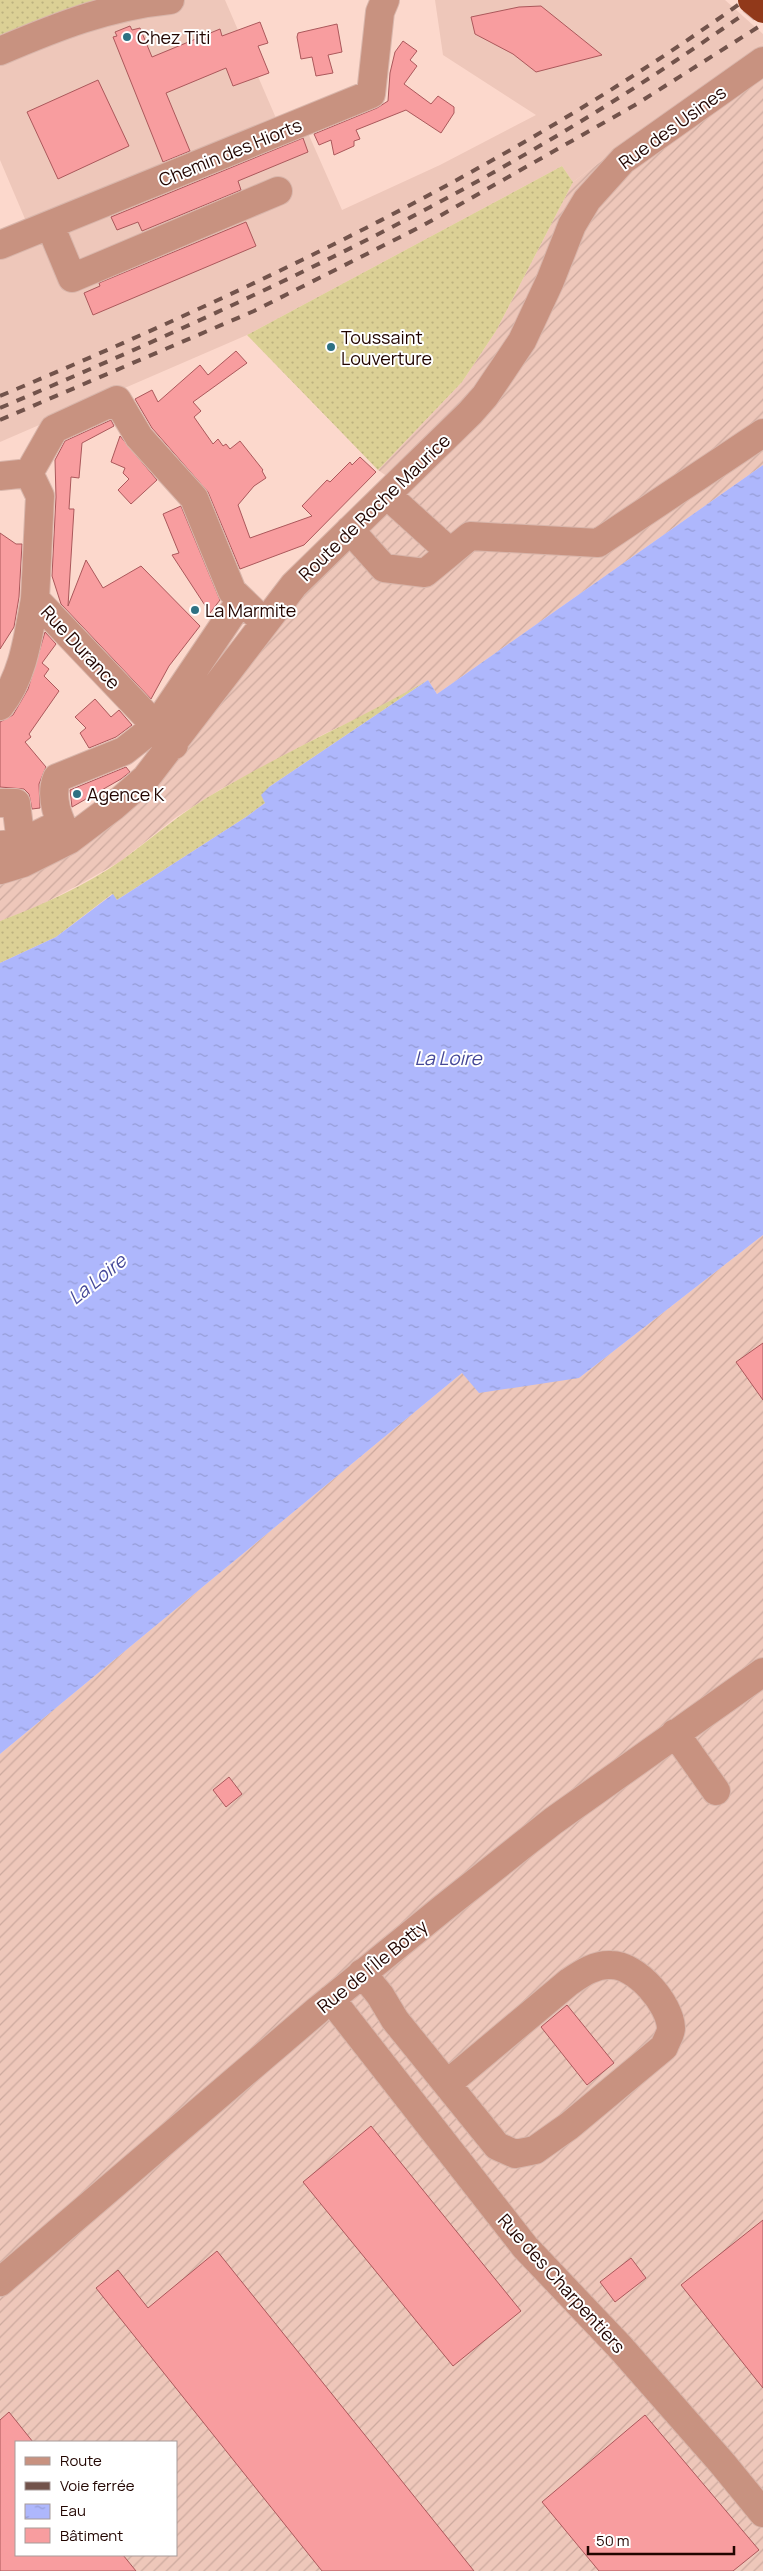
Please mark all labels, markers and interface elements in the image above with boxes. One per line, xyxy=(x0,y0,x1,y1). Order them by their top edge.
place label: Chez Titi xyxy=(137,25,211,49)
marker: Chez Titi xyxy=(121,31,133,43)
street label: Rue des Usines xyxy=(613,80,731,174)
street label: Chemin des Hiorts xyxy=(155,112,305,192)
place label: Toussaint Louverture xyxy=(341,325,432,370)
marker: Toussaint Louverture xyxy=(325,341,337,353)
street label: Route de Roche Maurice xyxy=(293,428,455,586)
place label: La Marmite xyxy=(205,598,296,622)
street label: Rue Durance xyxy=(36,600,126,694)
marker: La Marmite xyxy=(189,604,201,616)
place label: Agence K xyxy=(87,782,165,806)
marker: Agence K xyxy=(71,788,83,800)
water label: La Loire xyxy=(414,1045,483,1071)
water label: La Loire xyxy=(63,1247,133,1310)
street label: Rue de l'Île Botty xyxy=(312,1914,433,2018)
street label: Rue des Charpentiers xyxy=(493,2208,631,2358)
legend xyxy=(15,2441,178,2556)
text: Route xyxy=(60,2450,102,2471)
text: Voie ferrée xyxy=(60,2475,135,2496)
text: Eau xyxy=(60,2500,86,2521)
scale bar xyxy=(588,2524,734,2556)
text: Bâtiment xyxy=(60,2525,123,2546)
text: 50 m xyxy=(596,2530,630,2551)

